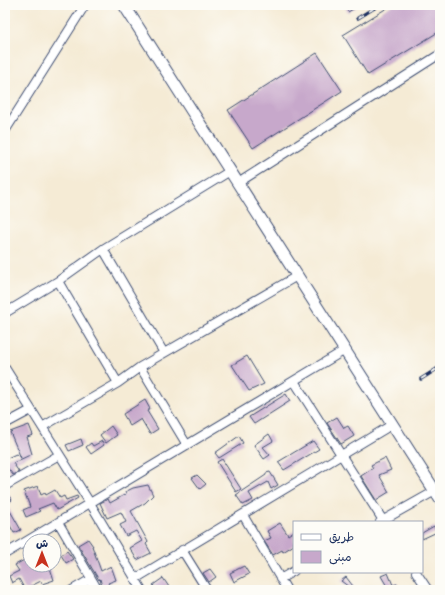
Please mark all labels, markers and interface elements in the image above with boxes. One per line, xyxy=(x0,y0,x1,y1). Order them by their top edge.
legend xyxy=(293,521,423,573)
text: طريق xyxy=(329,529,354,546)
north arrow xyxy=(22,533,62,573)
text: ش xyxy=(36,536,48,551)
text: مبنى xyxy=(329,549,352,566)

